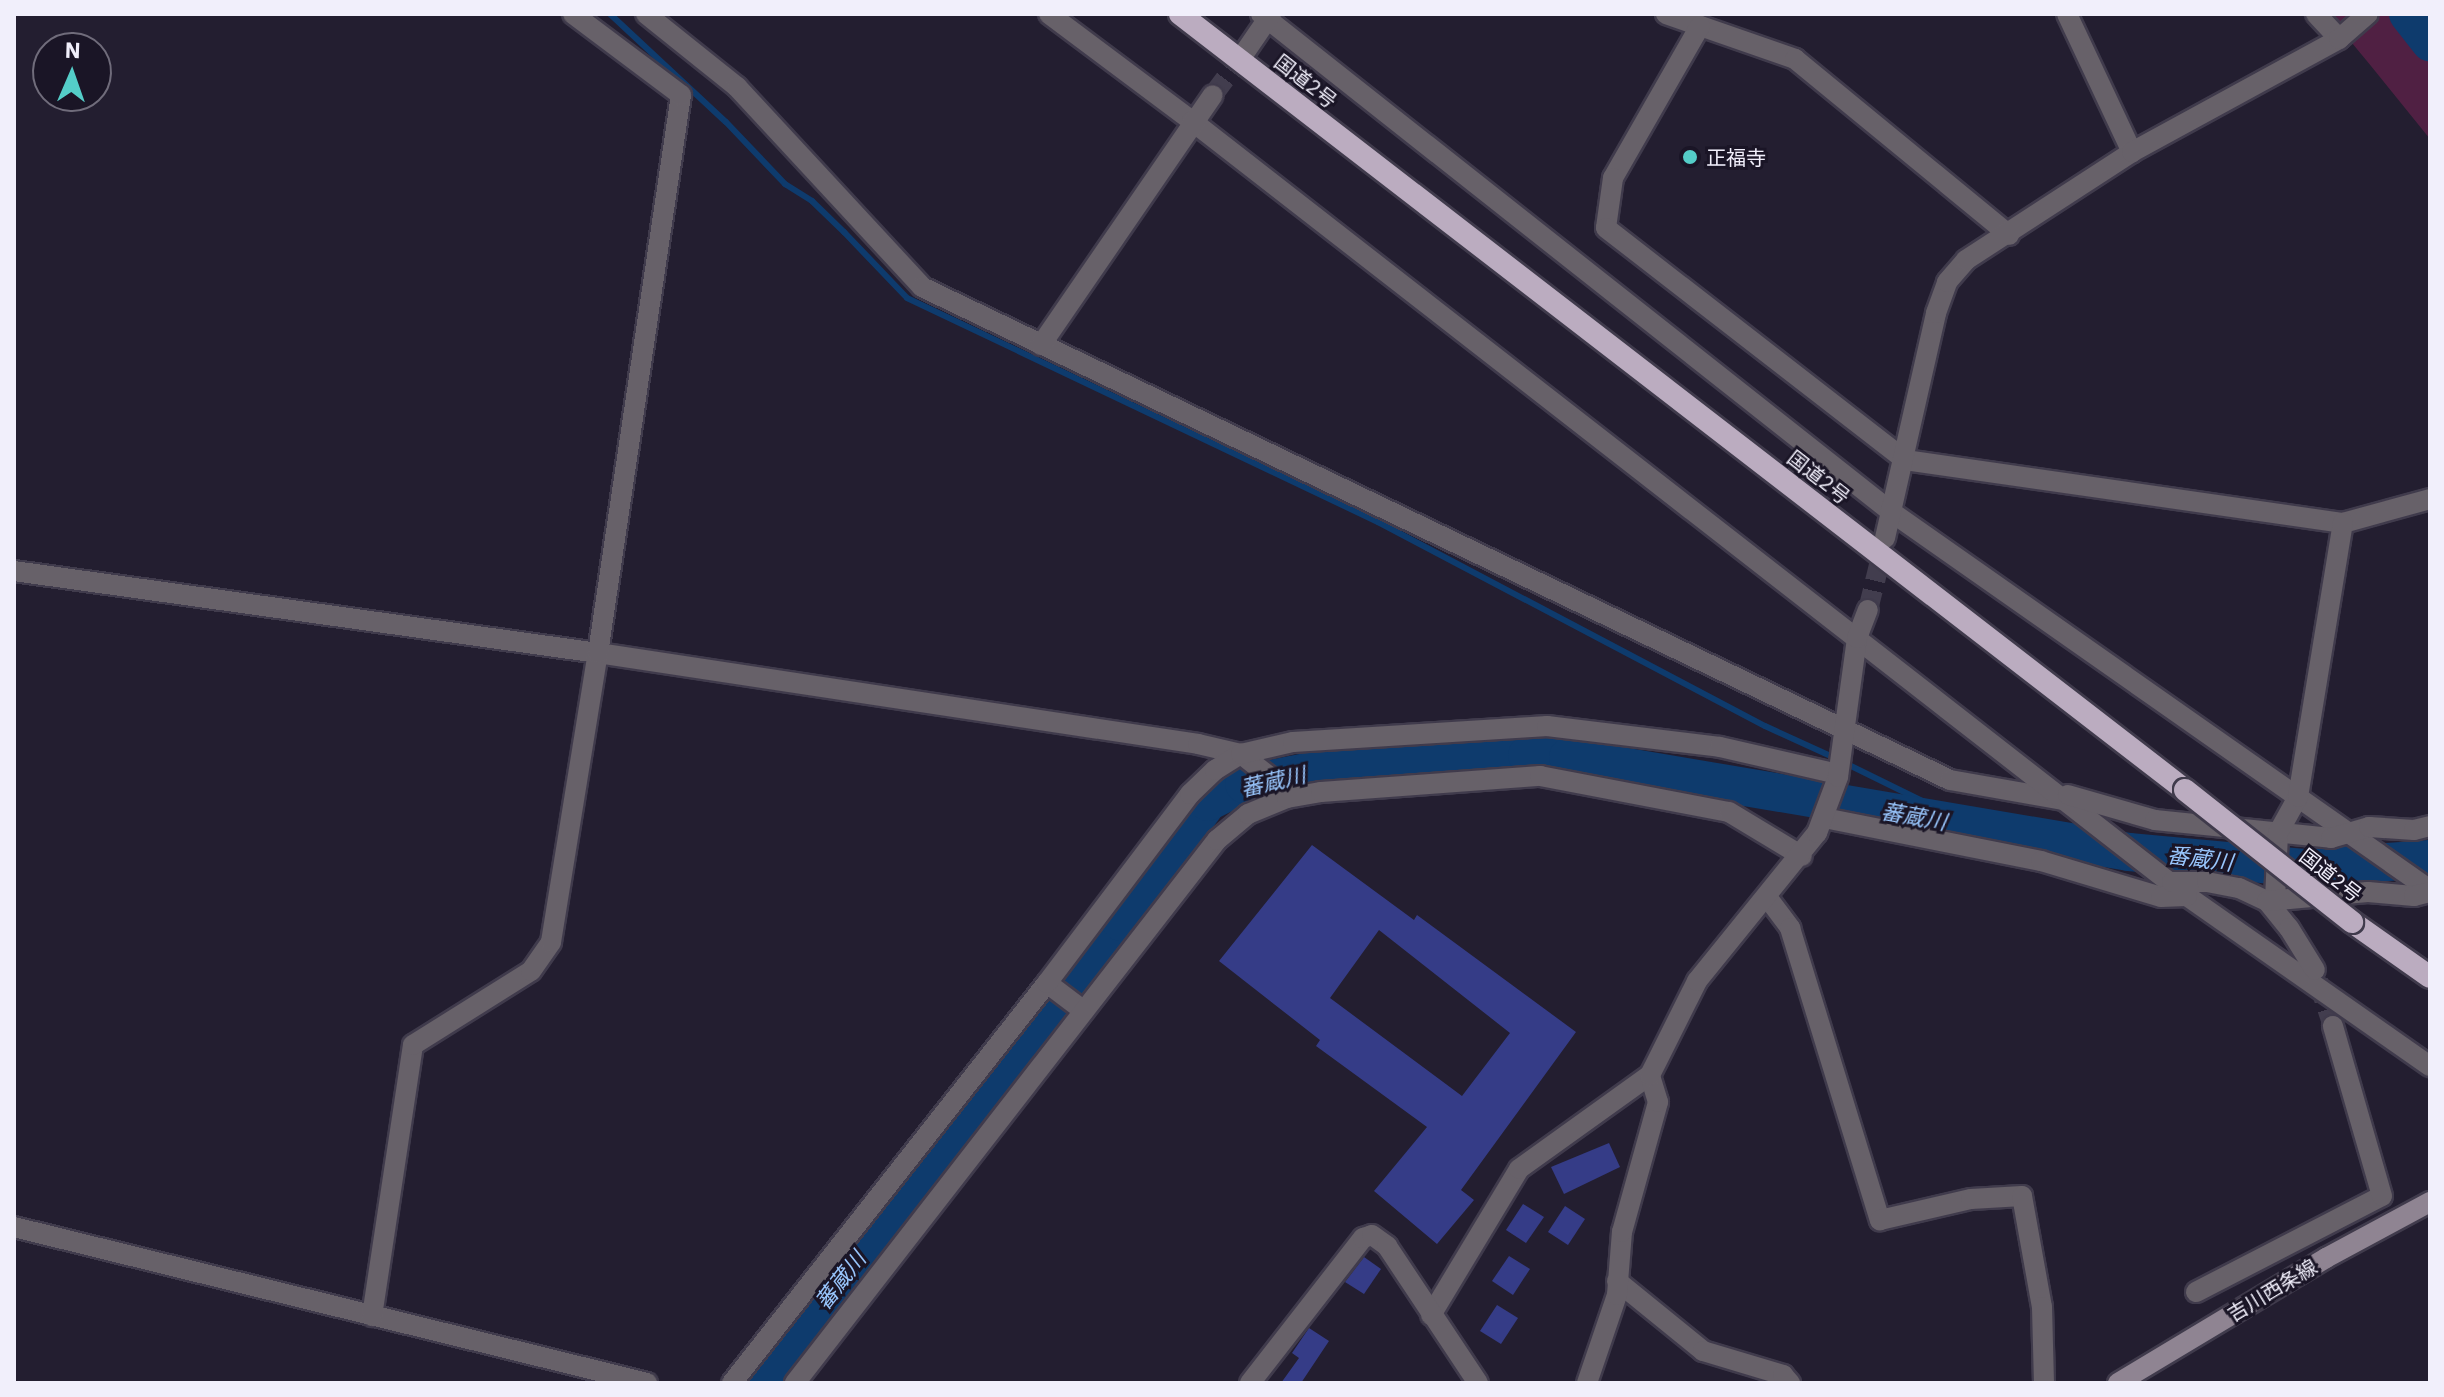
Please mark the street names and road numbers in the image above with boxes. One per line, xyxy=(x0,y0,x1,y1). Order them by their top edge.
street label: 国道2号 xyxy=(1270,49,1342,113)
street label: 国道2号 xyxy=(1783,445,1855,509)
street label: 国道2号 xyxy=(2295,843,2367,907)
street label: 吉川西条線 xyxy=(2223,1254,2321,1326)

